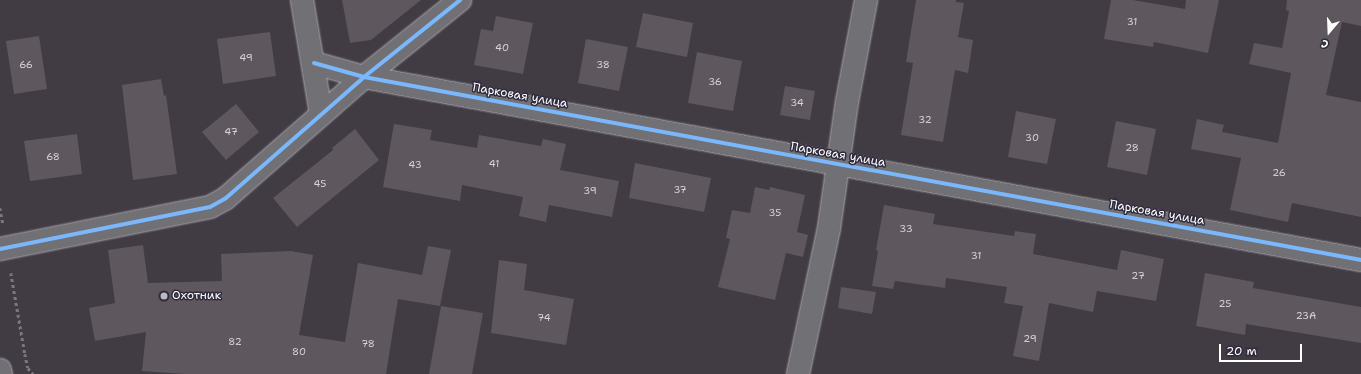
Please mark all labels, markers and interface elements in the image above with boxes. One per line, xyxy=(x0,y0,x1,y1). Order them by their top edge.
north arrow xyxy=(1309,12,1349,52)
house number: 31 xyxy=(1127,16,1137,28)
text: С xyxy=(1319,36,1331,52)
house number: 40 xyxy=(495,42,509,54)
house number: 49 xyxy=(239,52,253,64)
house number: 66 xyxy=(19,59,33,71)
house number: 38 xyxy=(596,59,610,71)
house number: 36 xyxy=(708,76,722,88)
street label: Парковая улица xyxy=(471,81,569,111)
house number: 34 xyxy=(790,97,804,109)
house number: 32 xyxy=(918,114,932,126)
house number: 47 xyxy=(224,126,238,138)
house number: 30 xyxy=(1025,132,1039,144)
street label: Парковая улица xyxy=(789,140,887,170)
house number: 28 xyxy=(1125,142,1139,154)
house number: 68 xyxy=(46,151,60,163)
house number: 41 xyxy=(489,158,499,170)
house number: 43 xyxy=(408,159,422,171)
house number: 26 xyxy=(1272,167,1286,179)
house number: 45 xyxy=(314,178,326,190)
house number: 37 xyxy=(673,184,687,196)
house number: 39 xyxy=(583,185,597,197)
street label: Парковая улица xyxy=(1108,198,1206,228)
house number: 35 xyxy=(769,207,781,219)
house number: 33 xyxy=(899,223,913,235)
house number: 31 xyxy=(971,250,981,262)
house number: 27 xyxy=(1131,270,1145,282)
place label: Охотник xyxy=(172,289,221,303)
marker: Охотник xyxy=(159,291,169,301)
house number: 25 xyxy=(1219,298,1231,310)
house number: 23А xyxy=(1296,310,1316,322)
house number: 74 xyxy=(537,312,551,324)
house number: 29 xyxy=(1023,333,1037,345)
house number: 82 xyxy=(228,336,242,348)
scale bar xyxy=(1221,336,1304,362)
house number: 78 xyxy=(361,338,375,350)
text: 20 m xyxy=(1226,343,1257,359)
house number: 80 xyxy=(292,346,306,358)

